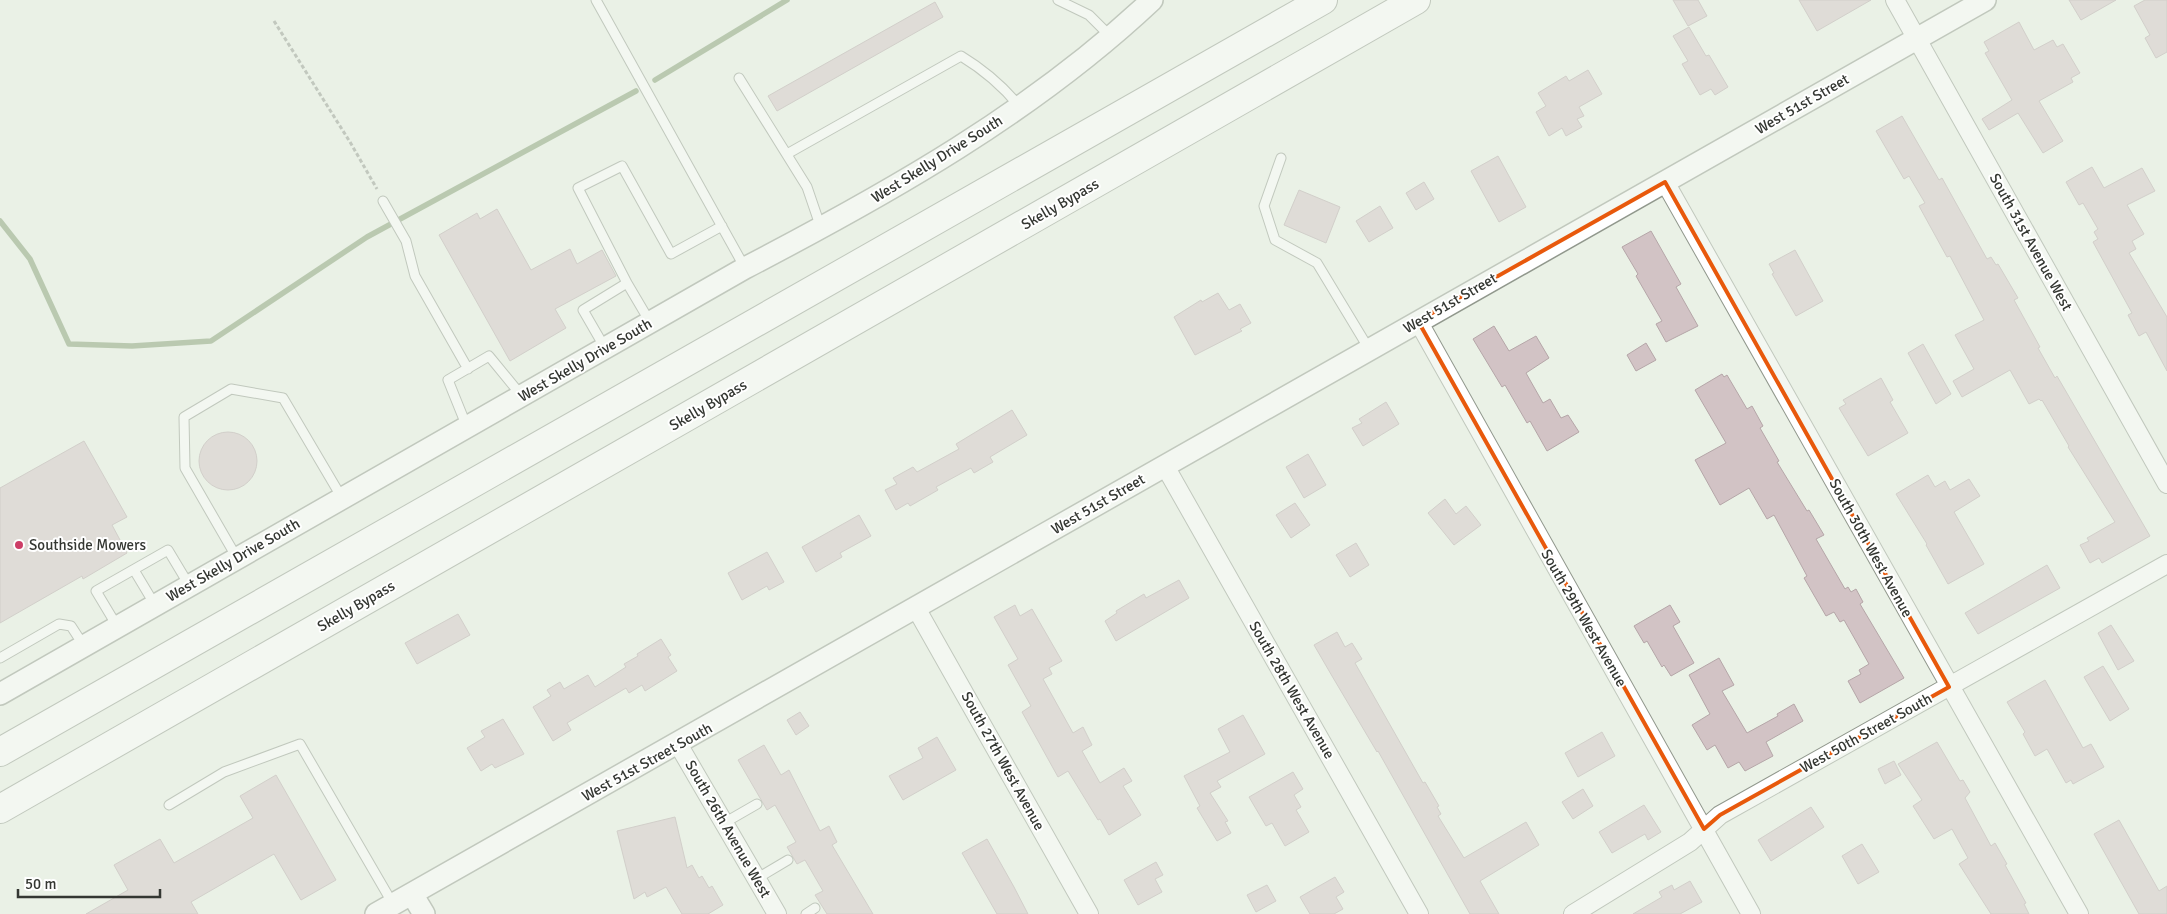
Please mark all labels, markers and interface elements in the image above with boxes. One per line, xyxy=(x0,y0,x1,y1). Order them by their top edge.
street label: West 51st Street xyxy=(1752,70,1852,138)
street label: West Skelly Drive South xyxy=(868,111,1006,207)
street label: South 31st Avenue West xyxy=(1986,170,2076,314)
street label: Skelly Bypass xyxy=(1018,174,1102,233)
street label: West 51st Street xyxy=(1400,269,1500,337)
street label: West Skelly Drive South xyxy=(515,314,655,406)
street label: Skelly Bypass xyxy=(666,375,750,434)
street label: West 51st Street xyxy=(1048,470,1148,538)
street label: South 30th West Avenue xyxy=(1825,476,1917,620)
street label: West Skelly Drive South xyxy=(163,514,303,606)
place label: Southside Mowers xyxy=(29,536,147,554)
marker: Southside Mowers xyxy=(13,539,25,551)
street label: South 29th West Avenue xyxy=(1537,546,1631,690)
street label: Skelly Bypass xyxy=(314,576,398,635)
street label: South 28th West Avenue xyxy=(1245,618,1339,762)
street label: South 27th West Avenue xyxy=(957,689,1049,833)
street label: West 50th Street South xyxy=(1797,689,1935,777)
street label: West 51st Street South xyxy=(579,719,715,805)
street label: South 26th Avenue West xyxy=(681,757,775,901)
scale bar xyxy=(18,866,160,898)
text: 50 m xyxy=(25,875,56,893)

